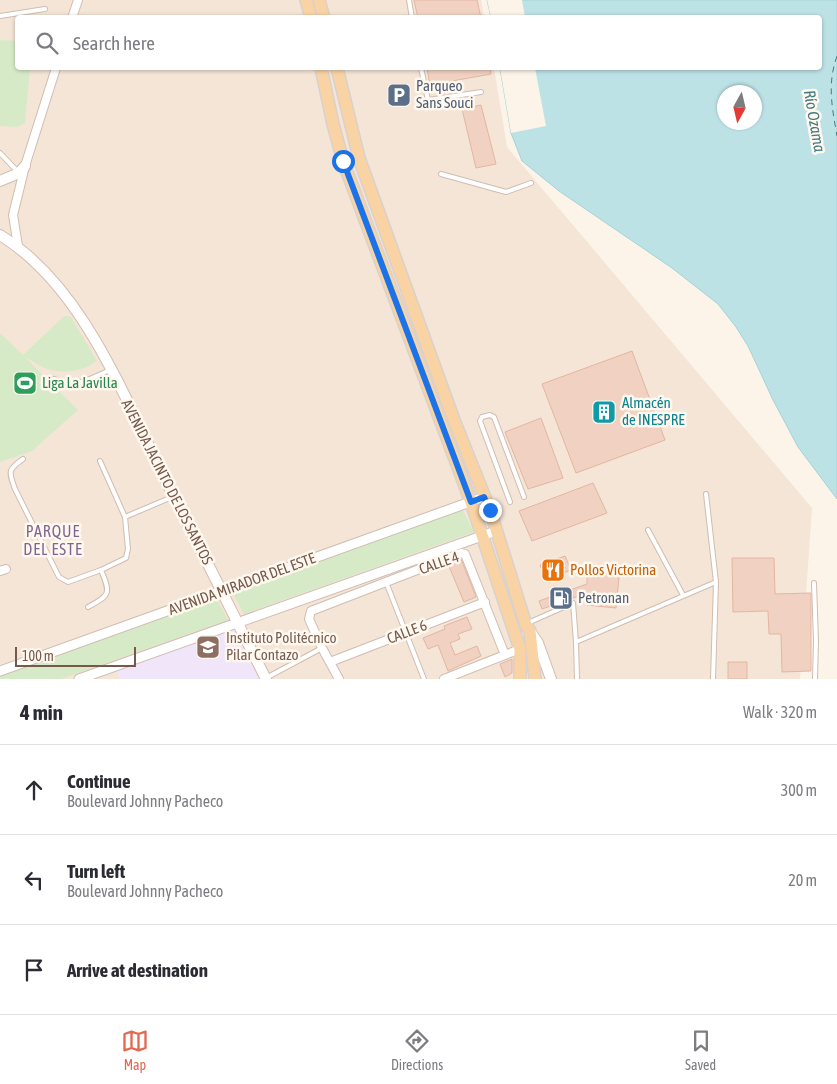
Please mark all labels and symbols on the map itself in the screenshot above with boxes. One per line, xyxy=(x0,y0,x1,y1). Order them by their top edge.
place label: Parqueo Sans Souci xyxy=(416,77,474,111)
parking icon: Parqueo Sans Souci xyxy=(386,82,412,108)
north arrow xyxy=(717,85,762,130)
water label: Río Ozama xyxy=(801,89,829,154)
route start xyxy=(332,150,355,173)
sports icon: Liga La Javilla xyxy=(12,370,38,396)
place label: Liga La Javilla xyxy=(42,374,118,391)
place label: Almacén de INESPRE xyxy=(622,394,685,428)
street label: AVENIDA JACINTO DE LOS SANTOS xyxy=(118,396,217,567)
building icon: Almacén de INESPRE xyxy=(591,399,617,425)
route end xyxy=(479,499,502,522)
district label: PARQUE DEL ESTE xyxy=(23,522,83,558)
street label: CALLE 4 xyxy=(417,548,461,577)
street label: AVENIDA MIRADOR DEL ESTE xyxy=(166,549,318,618)
restaurant icon: Pollos Victorina xyxy=(540,557,566,583)
place label: Pollos Victorina xyxy=(570,561,656,578)
fuel station icon: Petronan xyxy=(548,585,574,611)
place label: Petronan xyxy=(578,589,629,606)
street label: CALLE 6 xyxy=(385,616,429,647)
place label: Instituto Politécnico Pilar Contazo xyxy=(226,629,336,663)
school or university icon: Instituto Politécnico Pilar Contazo xyxy=(195,634,221,660)
scale bar xyxy=(15,644,136,667)

